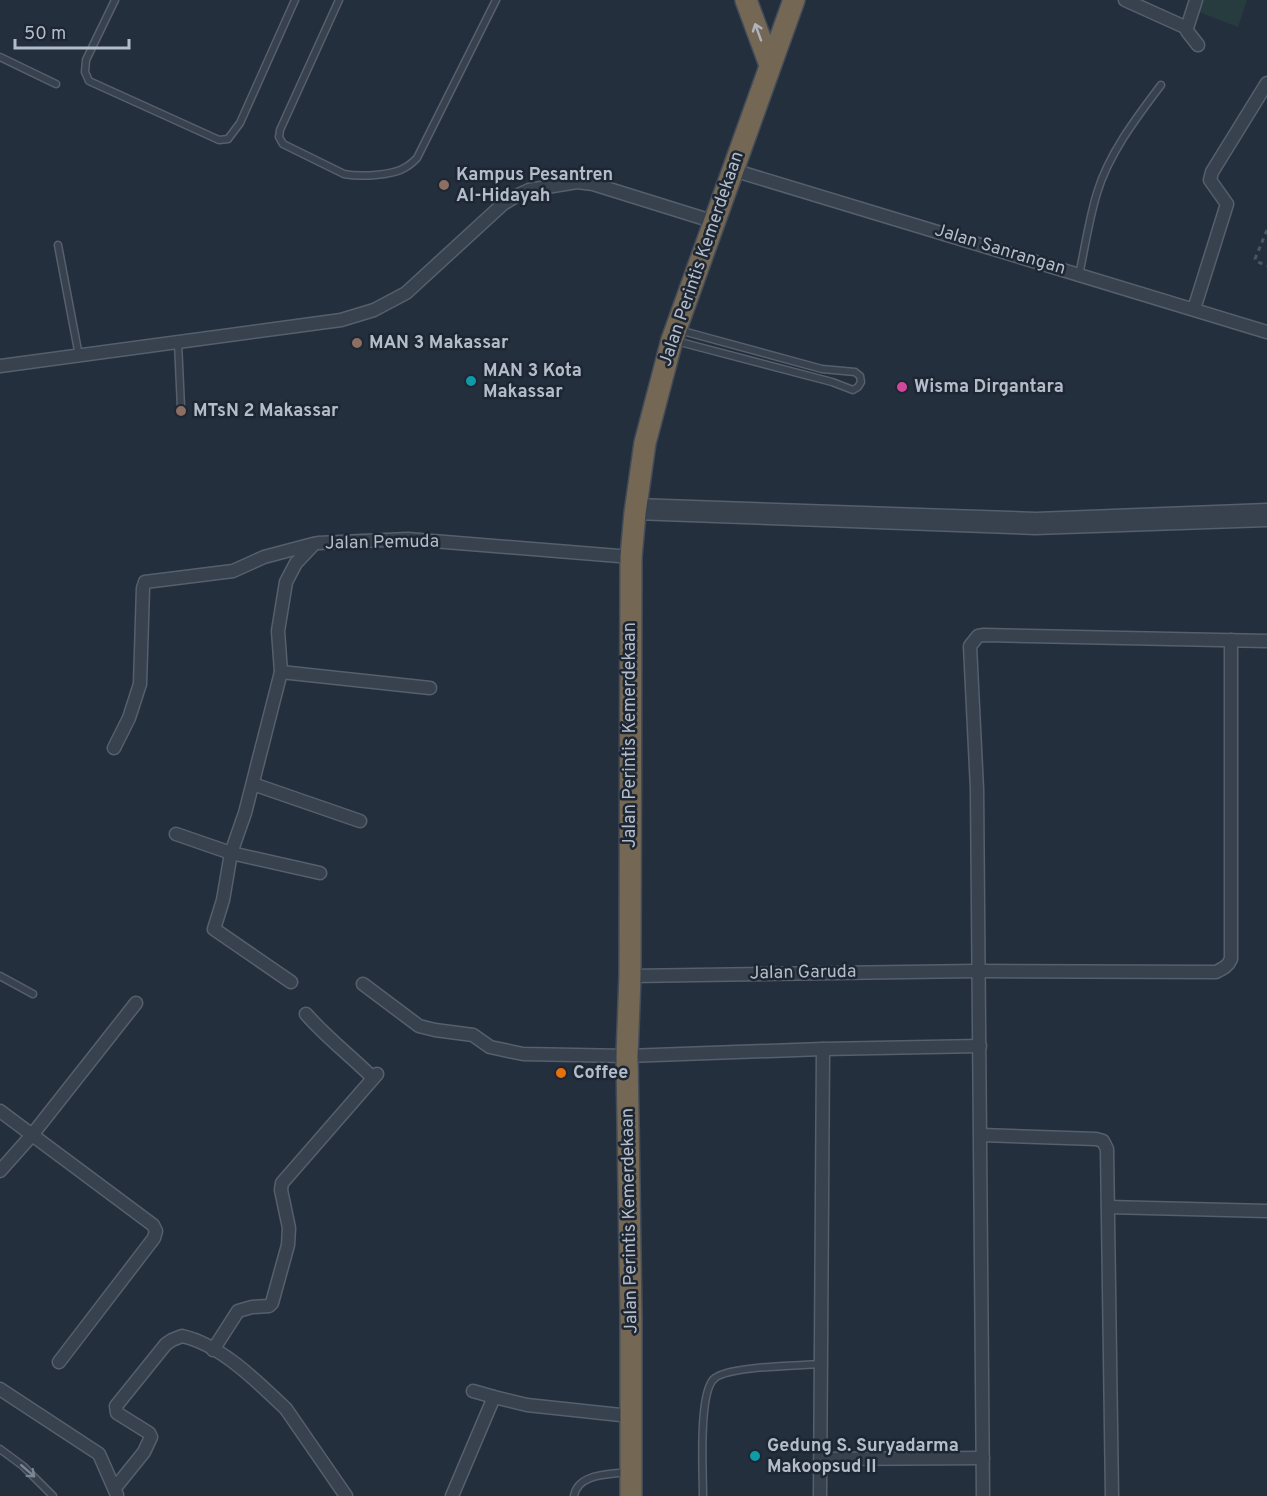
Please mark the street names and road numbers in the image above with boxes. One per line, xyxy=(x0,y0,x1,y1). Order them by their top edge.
street label: Jalan Perintis Kemerdekaan xyxy=(654,148,750,370)
street label: Jalan Sanrangan xyxy=(932,219,1068,281)
street label: Jalan Pemuda xyxy=(325,531,439,555)
street label: Jalan Perintis Kemerdekaan xyxy=(619,622,642,848)
street label: Jalan Garuda xyxy=(749,961,857,985)
street label: Jalan Perintis Kemerdekaan xyxy=(617,1108,643,1334)

